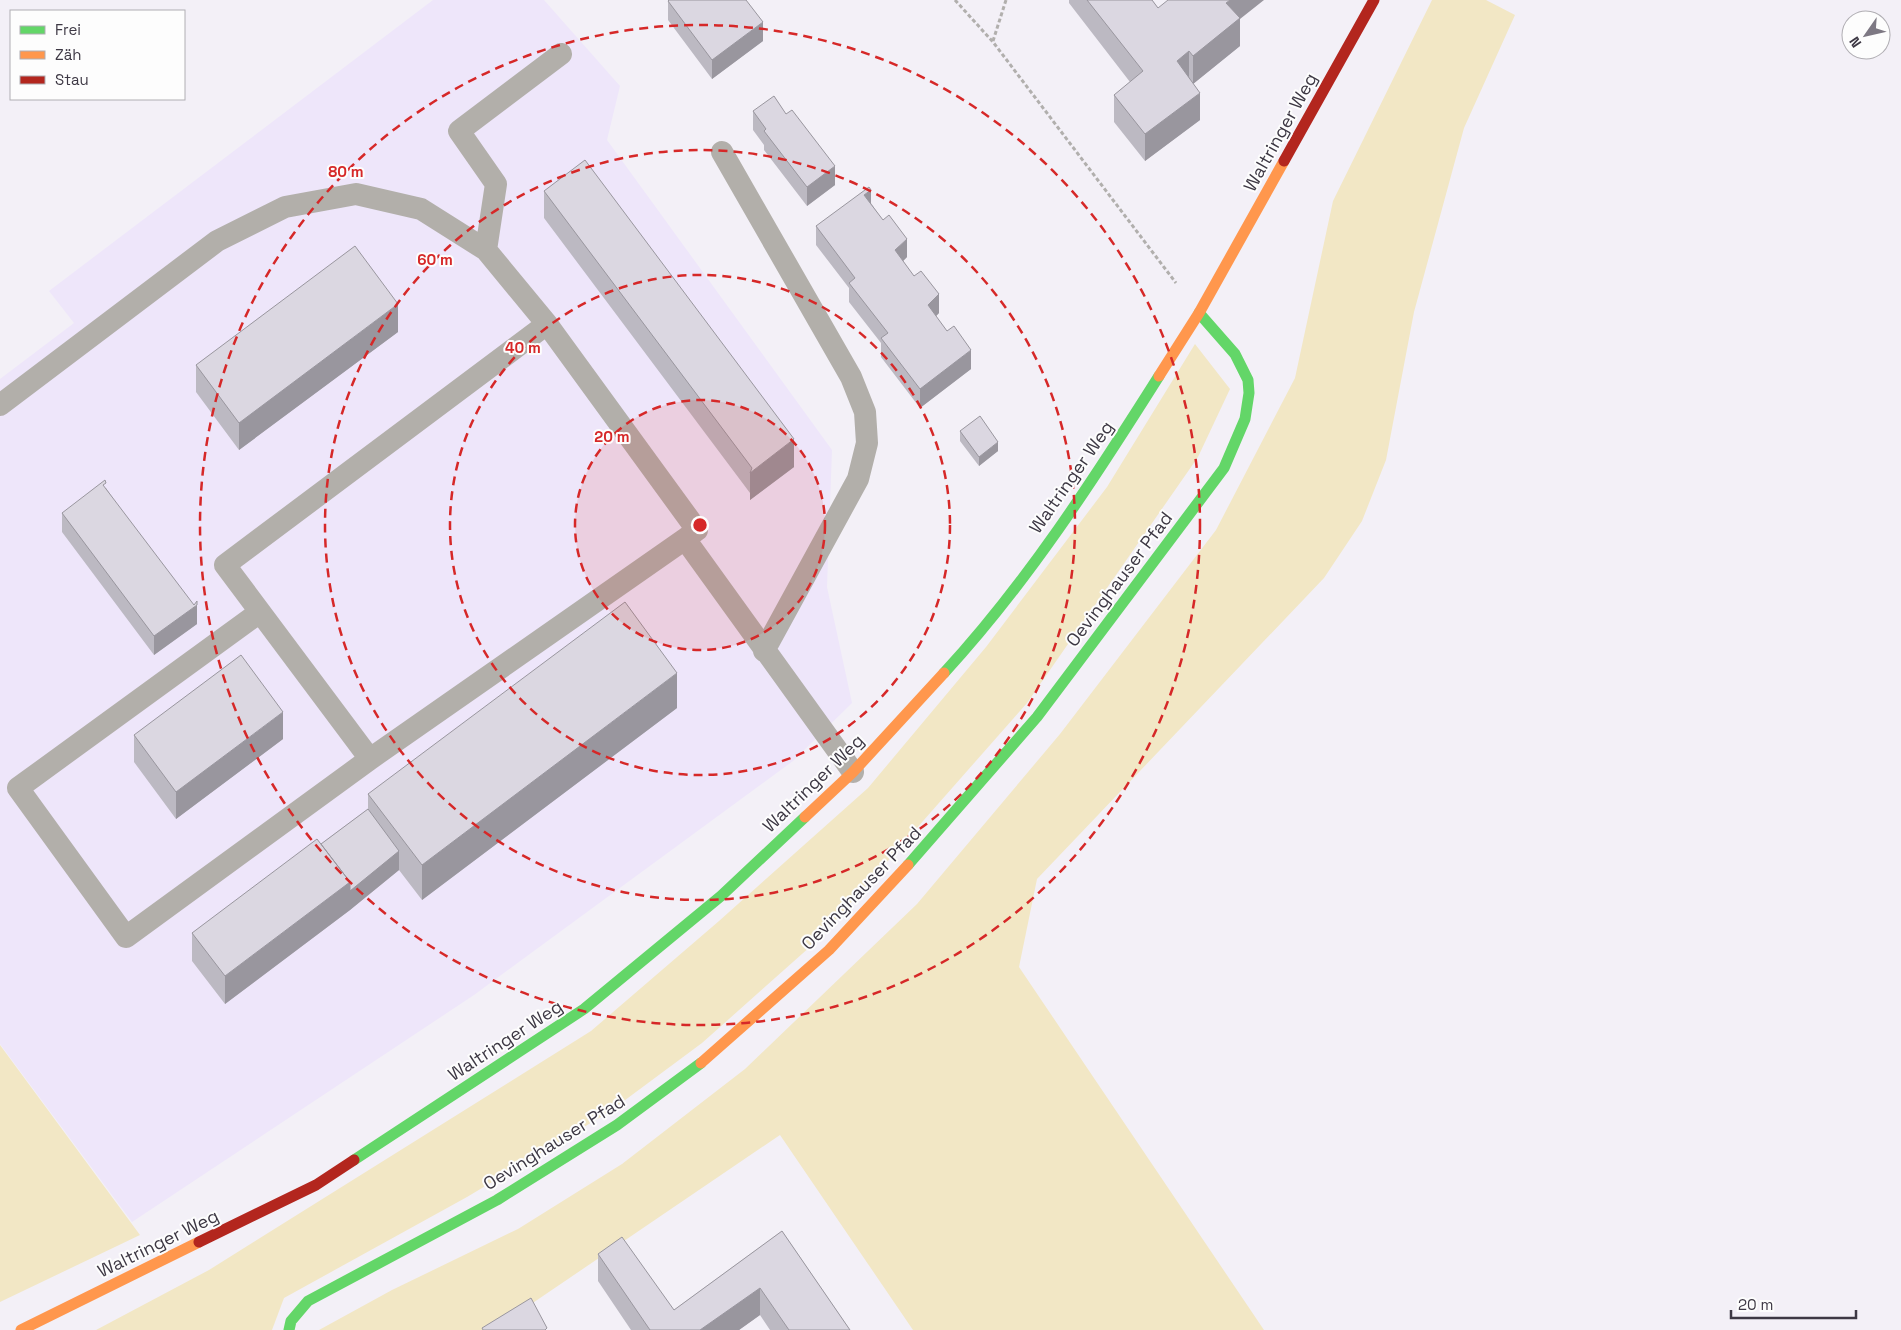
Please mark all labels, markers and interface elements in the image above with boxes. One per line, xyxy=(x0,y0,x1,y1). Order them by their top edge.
legend xyxy=(10,10,185,100)
north arrow xyxy=(1841,10,1891,60)
text: Frei xyxy=(55,20,81,39)
text: N xyxy=(1845,33,1865,51)
text: Zäh xyxy=(55,45,81,64)
street label: Waltringer Weg xyxy=(1238,69,1322,195)
text: Stau xyxy=(55,70,89,89)
text: 80 m xyxy=(328,162,364,181)
text: 60 m xyxy=(417,250,453,269)
text: 40 m xyxy=(505,338,541,357)
street label: Waltringer Weg xyxy=(1024,416,1118,538)
text: 20 m xyxy=(594,427,630,446)
street label: Oevinghauser Pfad xyxy=(1061,507,1177,651)
centre of rings xyxy=(691,516,709,534)
street label: Waltringer Weg xyxy=(758,729,868,837)
street label: Oevinghauser Pfad xyxy=(796,821,926,955)
street label: Waltringer Weg xyxy=(443,994,567,1086)
street label: Oevinghauser Pfad xyxy=(479,1089,629,1195)
street label: Waltringer Weg xyxy=(94,1204,222,1282)
scale bar xyxy=(1731,1288,1856,1320)
text: 20 m xyxy=(1738,1295,1773,1314)

